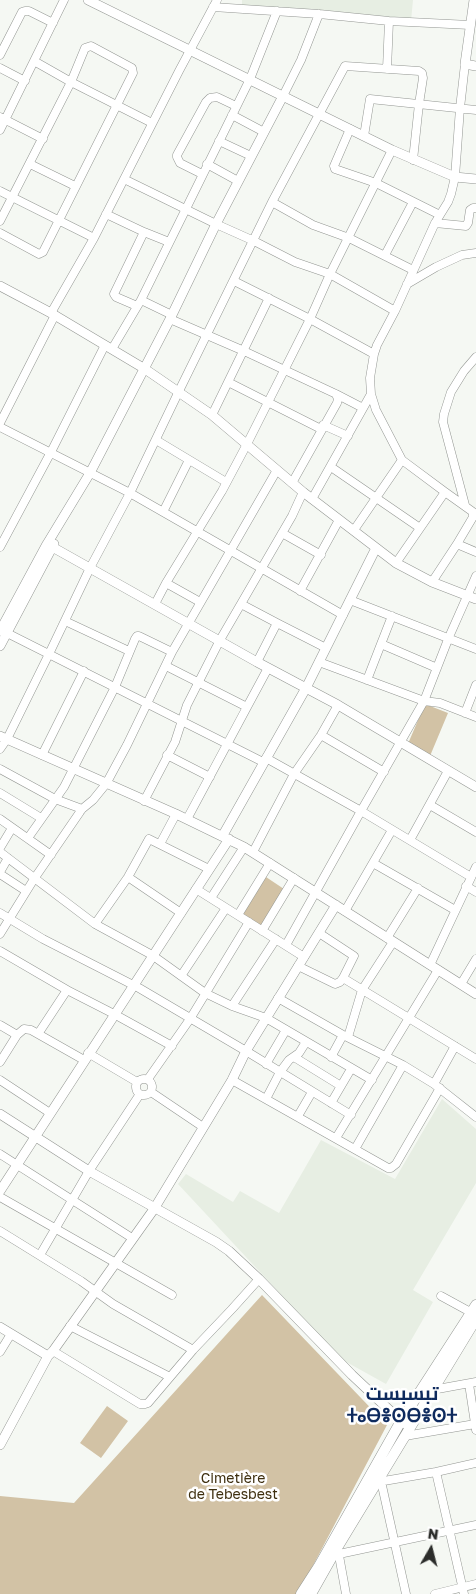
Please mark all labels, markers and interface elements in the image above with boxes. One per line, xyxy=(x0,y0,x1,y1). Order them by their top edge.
district label: تبسبست ⵜⴰⴱⴻⵙⴱⴻⵙⵜ xyxy=(347,1383,457,1427)
park label: Cimetière de Tebesbest xyxy=(188,1471,278,1504)
north arrow xyxy=(406,1524,456,1574)
text: N xyxy=(427,1524,440,1543)

